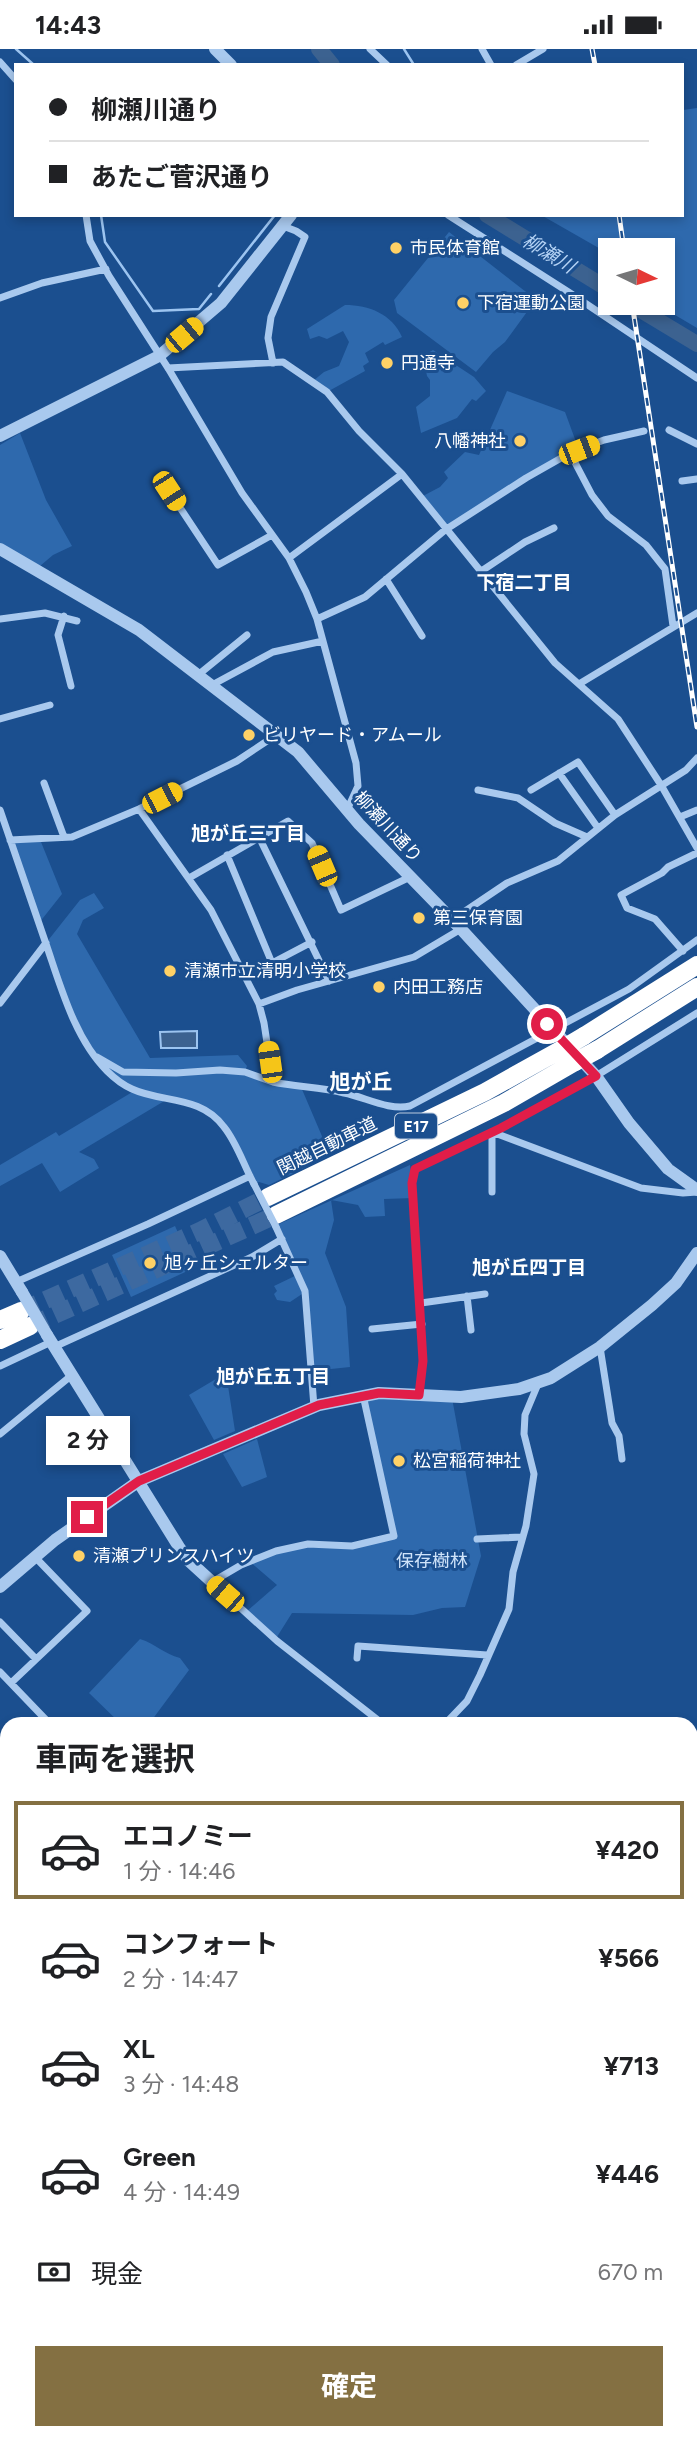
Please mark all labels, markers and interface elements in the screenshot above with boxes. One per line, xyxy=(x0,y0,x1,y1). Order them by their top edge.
text: 14:43 xyxy=(35,9,101,41)
text: 柳瀬川通り xyxy=(91,94,221,126)
text: あたご菅沢通り xyxy=(91,161,273,193)
water label: 柳瀬川 xyxy=(518,229,581,279)
place label: 市民体育館 xyxy=(410,237,500,259)
north arrow xyxy=(598,238,676,315)
map controls xyxy=(598,238,675,315)
marker: 市民体育館 xyxy=(388,240,404,256)
place label: 下宿運動公園 xyxy=(477,292,585,314)
marker: 下宿運動公園 xyxy=(455,295,471,311)
car xyxy=(162,313,207,357)
place label: 円通寺 xyxy=(401,352,455,374)
marker: 円通寺 xyxy=(379,355,395,371)
place label: 八幡神社 xyxy=(434,430,506,452)
marker: 八幡神社 xyxy=(512,433,528,449)
car xyxy=(556,433,603,467)
car xyxy=(149,468,190,514)
district label: 下宿二丁目 xyxy=(476,571,572,594)
place label: ビリヤード・アムール xyxy=(263,724,442,746)
marker: ビリヤード・アムール xyxy=(241,727,257,743)
car xyxy=(139,779,186,817)
street label: 柳瀬川通り xyxy=(349,787,427,867)
district label: 旭が丘三丁目 xyxy=(191,822,305,845)
car xyxy=(305,843,340,889)
place label: 第三保育園 xyxy=(433,907,523,929)
marker: 第三保育園 xyxy=(411,910,427,926)
place label: 清瀬市立清明小学校 xyxy=(184,960,346,982)
marker: 清瀬市立清明小学校 xyxy=(162,963,178,979)
place label: 内田工務店 xyxy=(393,976,483,998)
marker: 内田工務店 xyxy=(371,979,387,995)
route start xyxy=(531,1008,563,1040)
car xyxy=(257,1040,284,1084)
district label: 旭が丘 xyxy=(330,1069,393,1094)
street label: 関越自動車道 xyxy=(274,1112,380,1180)
road number: E17 xyxy=(395,1113,437,1139)
place label: 旭ヶ丘シェルター xyxy=(164,1252,308,1274)
marker: 旭ヶ丘シェルター xyxy=(142,1255,158,1271)
district label: 旭が丘四丁目 xyxy=(472,1256,586,1279)
district label: 旭が丘五丁目 xyxy=(216,1365,330,1388)
callout: 2 分 xyxy=(45,1415,129,1465)
text: 2 分 xyxy=(67,1426,109,1454)
place label: 松宮稲荷神社 xyxy=(413,1450,521,1472)
marker: 松宮稲荷神社 xyxy=(391,1453,407,1469)
route end xyxy=(71,1501,103,1533)
place label: 清瀬プリンスハイツ xyxy=(93,1545,254,1567)
marker: 清瀬プリンスハイツ xyxy=(71,1548,87,1564)
park label: 保存樹林 xyxy=(396,1550,468,1572)
car xyxy=(203,1572,248,1616)
text: 車両を選択 xyxy=(35,1740,195,1778)
icon: car xyxy=(39,1819,102,1882)
text: エコノミー xyxy=(123,1820,253,1852)
text: ¥420 xyxy=(595,1834,659,1866)
text: 1 分 · 14:46 xyxy=(123,1857,235,1885)
icon: car xyxy=(39,1927,102,1990)
text: コンフォート xyxy=(123,1928,278,1960)
text: ¥566 xyxy=(598,1942,659,1974)
text: 2 分 · 14:47 xyxy=(123,1965,238,1993)
text: XL xyxy=(123,2033,155,2065)
icon: car xyxy=(39,2035,102,2098)
text: ¥713 xyxy=(604,2050,659,2082)
text: 3 分 · 14:48 xyxy=(123,2070,239,2098)
text: Green xyxy=(123,2141,196,2173)
icon: car xyxy=(39,2143,102,2206)
text: ¥446 xyxy=(596,2158,659,2190)
text: 4 分 · 14:49 xyxy=(123,2178,240,2206)
icon: cash xyxy=(35,2253,73,2291)
text: 現金 xyxy=(91,2258,143,2290)
text: 670 m xyxy=(598,2258,663,2286)
button: 確定 xyxy=(35,2346,663,2426)

